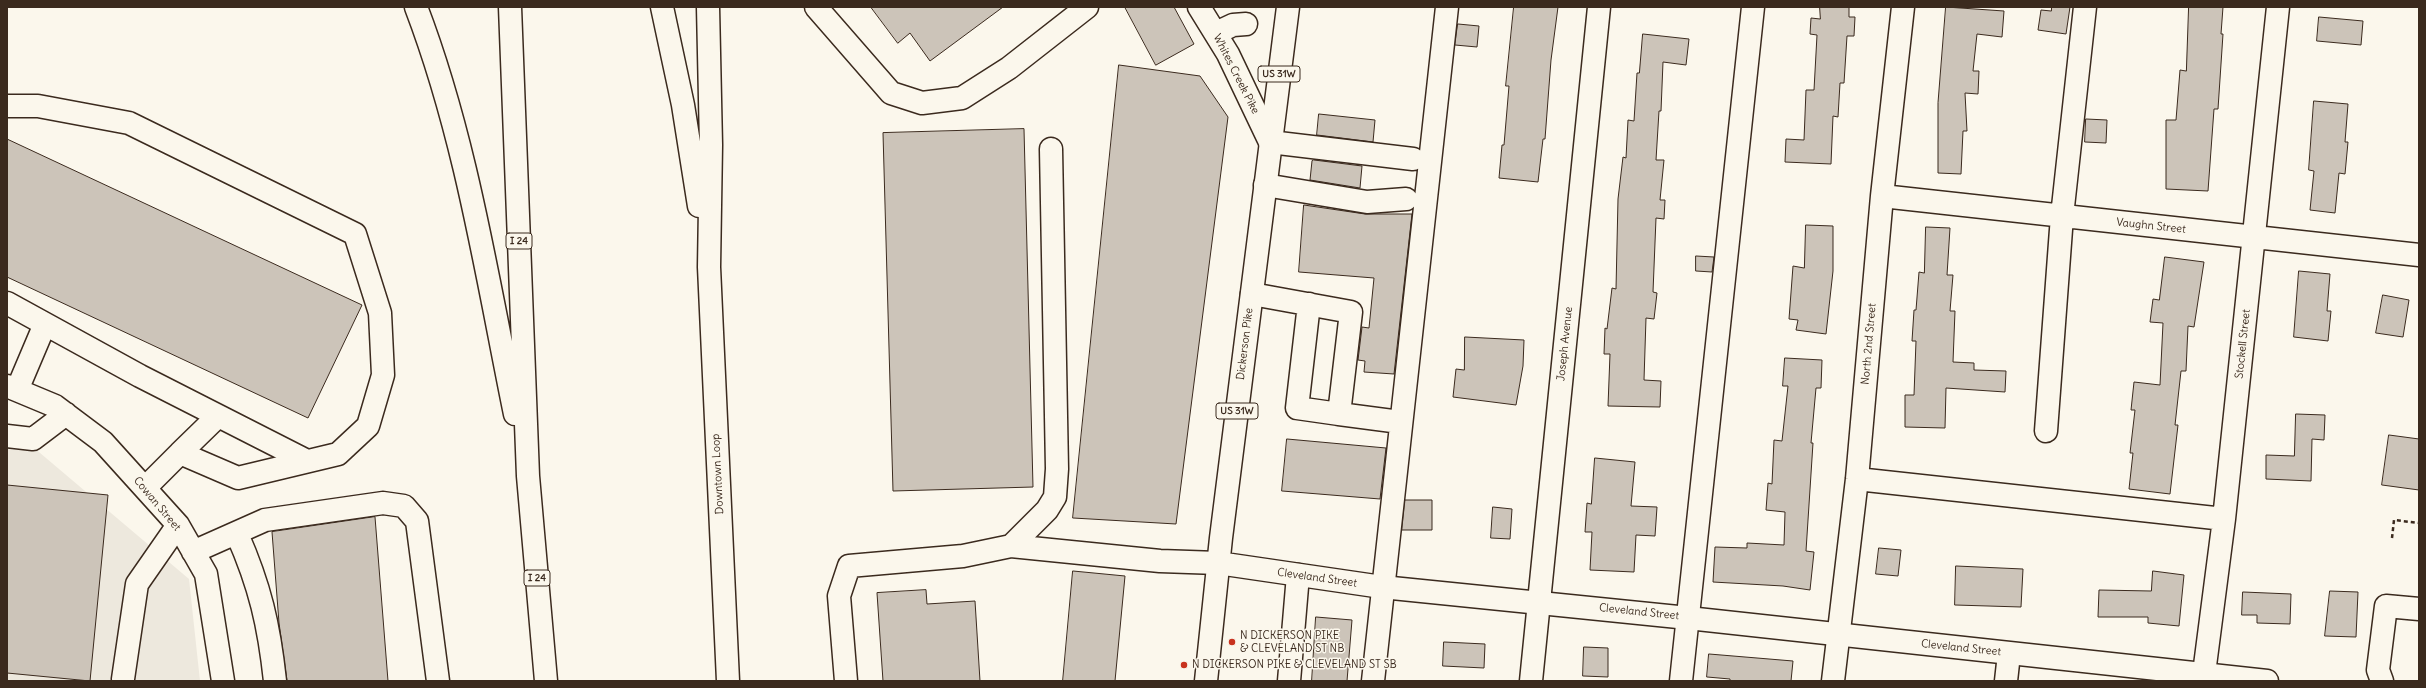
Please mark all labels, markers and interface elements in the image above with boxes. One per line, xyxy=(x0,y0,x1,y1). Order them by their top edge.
street label: Whites Creek Pike xyxy=(1210,32,1262,116)
road number: US 31W xyxy=(1258,66,1300,82)
street label: Vaughn Street xyxy=(2116,216,2186,236)
road number: I 24 xyxy=(506,233,532,249)
street label: North 2nd Street xyxy=(1859,303,1879,385)
street label: Joseph Avenue xyxy=(1555,306,1575,382)
street label: Dickerson Pike xyxy=(1234,307,1256,381)
street label: Stockell Street xyxy=(2233,309,2253,379)
road number: US 31W xyxy=(1216,403,1258,419)
street label: Downtown Loop xyxy=(709,433,727,515)
street label: Cowan Street xyxy=(131,474,183,534)
street label: Cleveland Street xyxy=(1276,566,1358,590)
road number: I 24 xyxy=(524,570,550,586)
street label: Cleveland Street xyxy=(1598,601,1680,623)
place label: N DICKERSON PIKE & CLEVELAND ST NB xyxy=(1240,629,1344,655)
marker: N DICKERSON PIKE & CLEVELAND ST NB xyxy=(1227,637,1237,647)
street label: Cleveland Street xyxy=(1920,637,2002,659)
place label: N DICKERSON PIKE & CLEVELAND ST SB xyxy=(1192,658,1397,672)
marker: N DICKERSON PIKE & CLEVELAND ST SB xyxy=(1179,660,1189,670)

